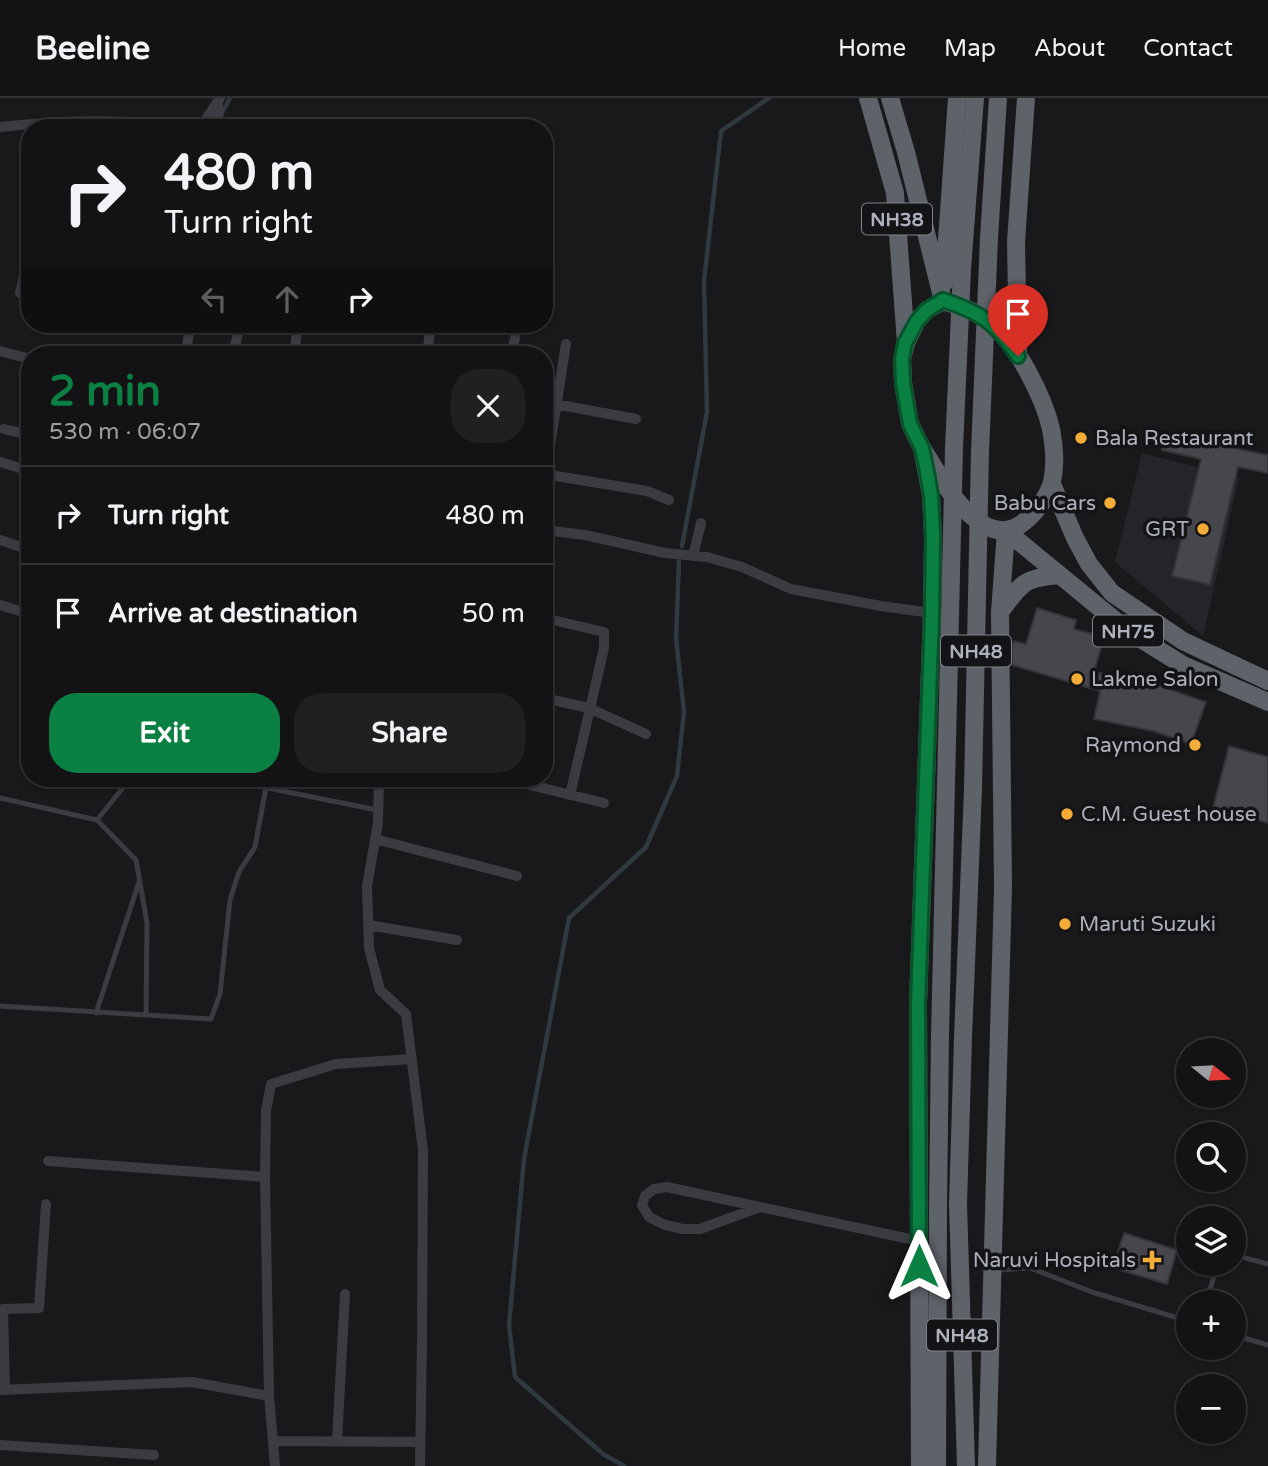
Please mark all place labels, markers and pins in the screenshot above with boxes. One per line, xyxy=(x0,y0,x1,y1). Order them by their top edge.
pin xyxy=(988,284,1048,356)
place label: Bala Restaurant xyxy=(1095,426,1254,451)
marker: Bala Restaurant xyxy=(1073,430,1089,446)
place label: Babu Cars xyxy=(994,491,1096,516)
marker: Babu Cars xyxy=(1102,495,1118,511)
place label: GRT xyxy=(1145,517,1189,542)
marker: GRT xyxy=(1195,521,1211,537)
place label: Lakme Salon xyxy=(1091,667,1219,692)
marker: Lakme Salon xyxy=(1069,671,1085,687)
place label: Raymond xyxy=(1085,733,1181,758)
marker: Raymond xyxy=(1187,737,1203,753)
place label: C.M. Guest house xyxy=(1081,802,1257,827)
marker: C.M. Guest house xyxy=(1059,806,1075,822)
place label: Maruti Suzuki xyxy=(1079,912,1216,937)
marker: Maruti Suzuki xyxy=(1057,916,1073,932)
place label: Naruvi Hospitals xyxy=(973,1248,1136,1273)
marker: Naruvi Hospitals xyxy=(1142,1250,1162,1270)

